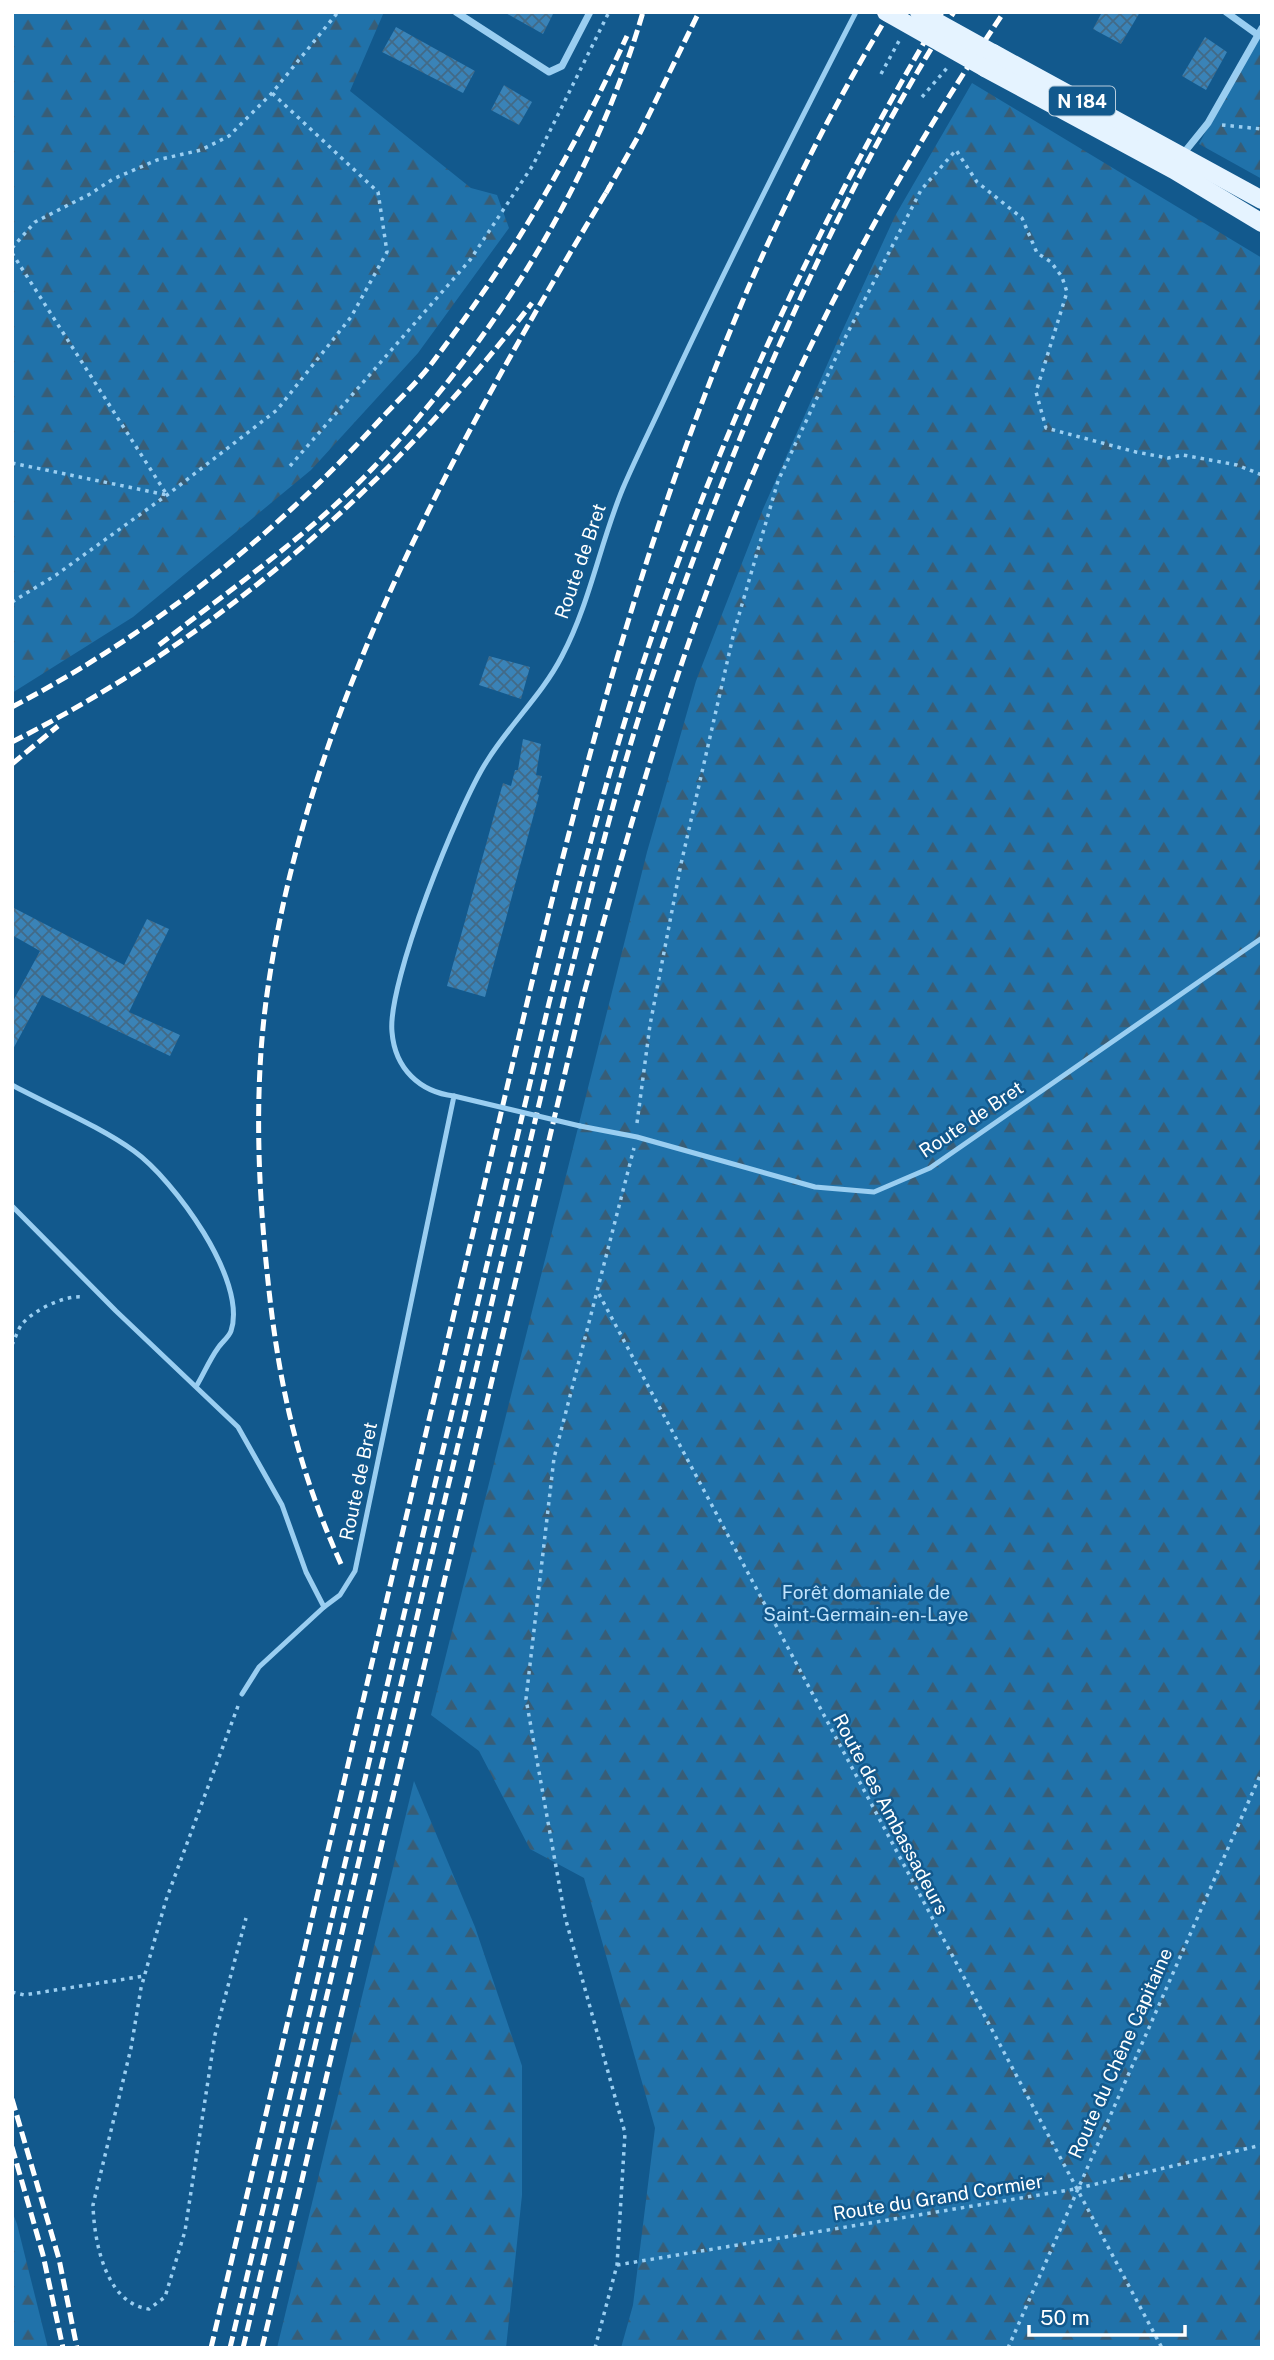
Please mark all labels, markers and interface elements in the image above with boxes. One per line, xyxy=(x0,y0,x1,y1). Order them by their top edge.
road number: N 184 xyxy=(1049,86,1115,116)
street label: Route de Bret xyxy=(550,500,610,622)
street label: Route de Bret xyxy=(915,1076,1027,1162)
street label: Route de Bret xyxy=(335,1420,381,1542)
park label: Forêt domaniale de Saint-Germain-en-Laye xyxy=(763,1581,969,1625)
street label: Route des Ambassadeurs xyxy=(829,1710,953,1918)
street label: Route du Chêne Capitaine xyxy=(1064,1944,1176,2162)
street label: Route du Grand Cormier xyxy=(831,2170,1045,2224)
scale bar xyxy=(1029,2294,1185,2338)
text: 50 m xyxy=(1040,2305,1090,2330)

